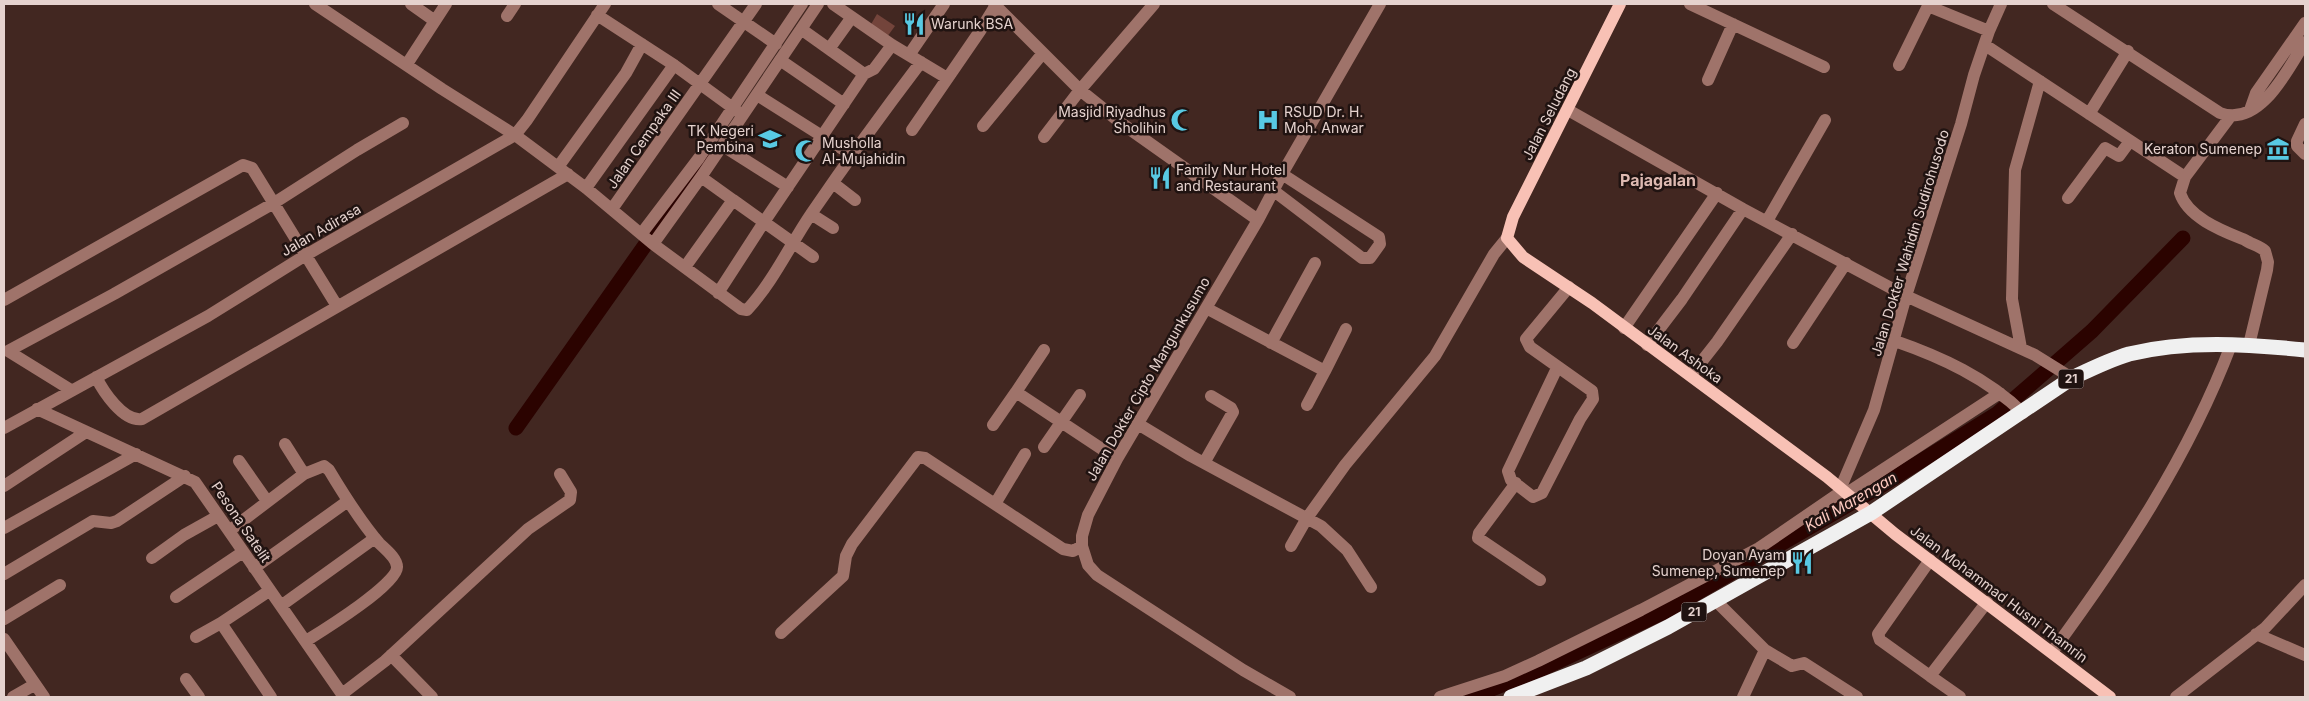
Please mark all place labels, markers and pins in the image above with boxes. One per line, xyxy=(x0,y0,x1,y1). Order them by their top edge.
restaurant icon: Warunk BSA xyxy=(901,11,927,37)
place label: Warunk BSA xyxy=(931,15,1014,32)
place label: Masjid Riyadhus Sholihin xyxy=(1058,103,1166,136)
place label: RSUD Dr. H. Moh. Anwar xyxy=(1284,103,1364,136)
mosque icon: Masjid Riyadhus Sholihin xyxy=(1169,107,1195,133)
hospital icon: RSUD Dr. H. Moh. Anwar xyxy=(1255,107,1281,133)
place label: TK Negeri Pembina xyxy=(687,122,754,155)
school or university icon: TK Negeri Pembina xyxy=(757,126,783,152)
place label: Musholla Al-Mujahidin xyxy=(822,134,906,167)
museum icon: Keraton Sumenep xyxy=(2265,136,2291,162)
mosque icon: Musholla Al-Mujahidin xyxy=(793,138,819,164)
place label: Keraton Sumenep xyxy=(2144,140,2262,157)
place label: Family Nur Hotel and Restaurant xyxy=(1176,161,1286,194)
restaurant icon: Family Nur Hotel and Restaurant xyxy=(1147,165,1173,191)
place label: Doyan Ayam Sumenep, Sumenep xyxy=(1652,546,1785,579)
restaurant icon: Doyan Ayam Sumenep, Sumenep xyxy=(1789,550,1815,576)

